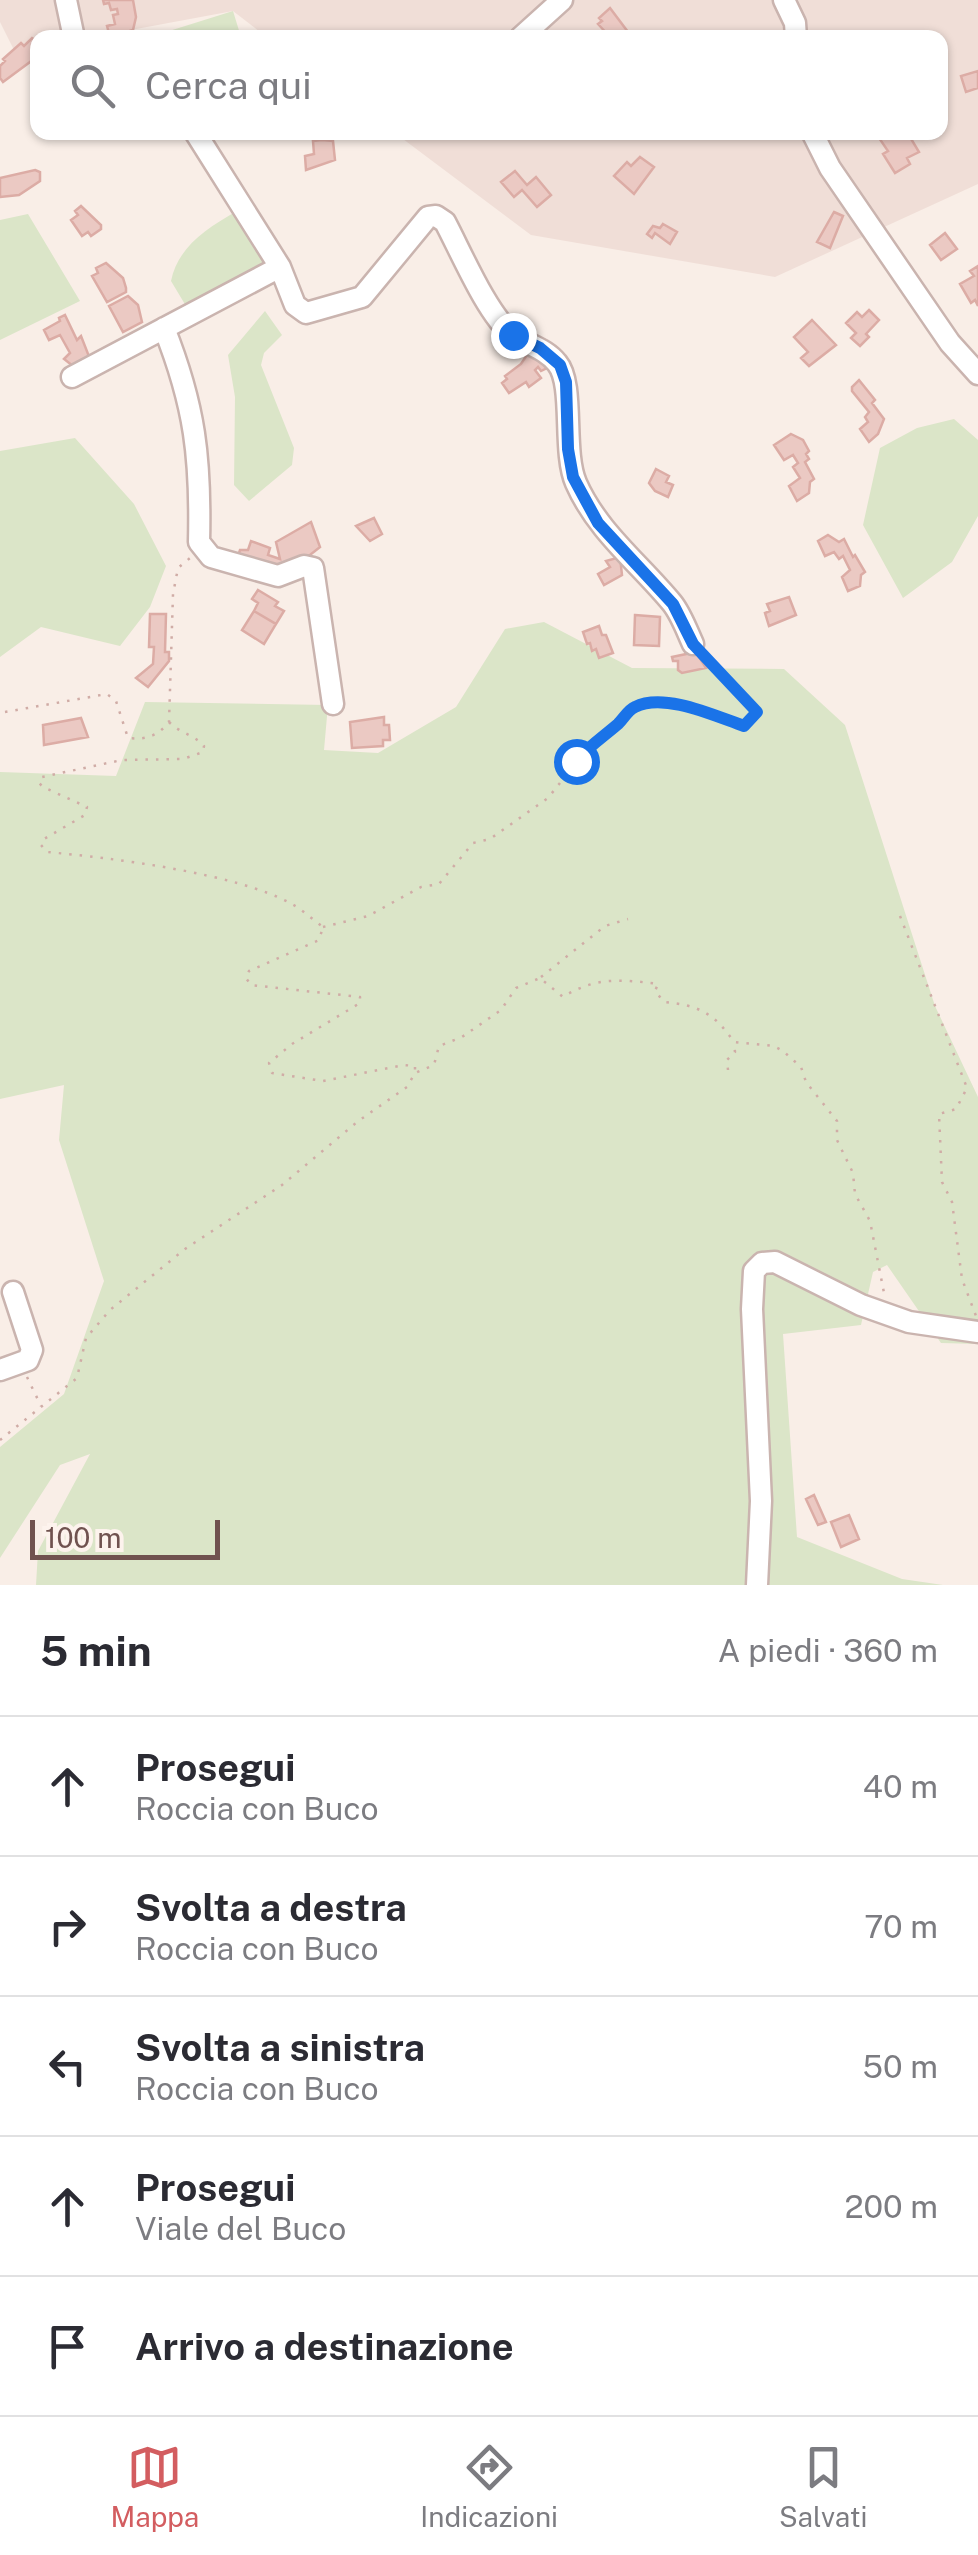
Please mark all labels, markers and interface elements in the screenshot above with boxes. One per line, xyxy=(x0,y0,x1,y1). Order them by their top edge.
search box xyxy=(30,30,948,140)
icon: search xyxy=(65,58,120,113)
text: Cerca qui xyxy=(145,63,312,108)
route end xyxy=(491,313,537,359)
route start xyxy=(554,739,600,785)
scale bar xyxy=(30,1515,220,1560)
text: 100 m xyxy=(45,1521,122,1554)
text: 5 min xyxy=(40,1626,152,1675)
text: A piedi · 360 m xyxy=(718,1632,938,1669)
text: Prosegui xyxy=(135,1745,295,1790)
icon: ahead xyxy=(40,1759,95,1814)
text: 40 m xyxy=(863,1768,938,1805)
text: Roccia con Buco xyxy=(135,1790,379,1827)
text: Svolta a destra xyxy=(135,1885,407,1930)
icon: right xyxy=(40,1899,95,1954)
text: 70 m xyxy=(864,1908,938,1945)
text: Roccia con Buco xyxy=(135,1930,379,1967)
text: Svolta a sinistra xyxy=(135,2025,425,2070)
icon: left xyxy=(40,2039,95,2094)
text: 50 m xyxy=(862,2048,938,2085)
text: Roccia con Buco xyxy=(135,2070,379,2107)
text: Prosegui xyxy=(135,2165,295,2210)
icon: ahead xyxy=(40,2179,95,2234)
text: 200 m xyxy=(845,2188,938,2225)
text: Viale del Buco xyxy=(135,2210,346,2247)
icon: arrive xyxy=(40,2319,95,2374)
text: Arrivo a destinazione xyxy=(135,2324,514,2369)
tab: Mappa xyxy=(110,2440,199,2533)
tab: Indicazioni xyxy=(420,2440,558,2533)
tab: Salvati xyxy=(779,2440,868,2533)

